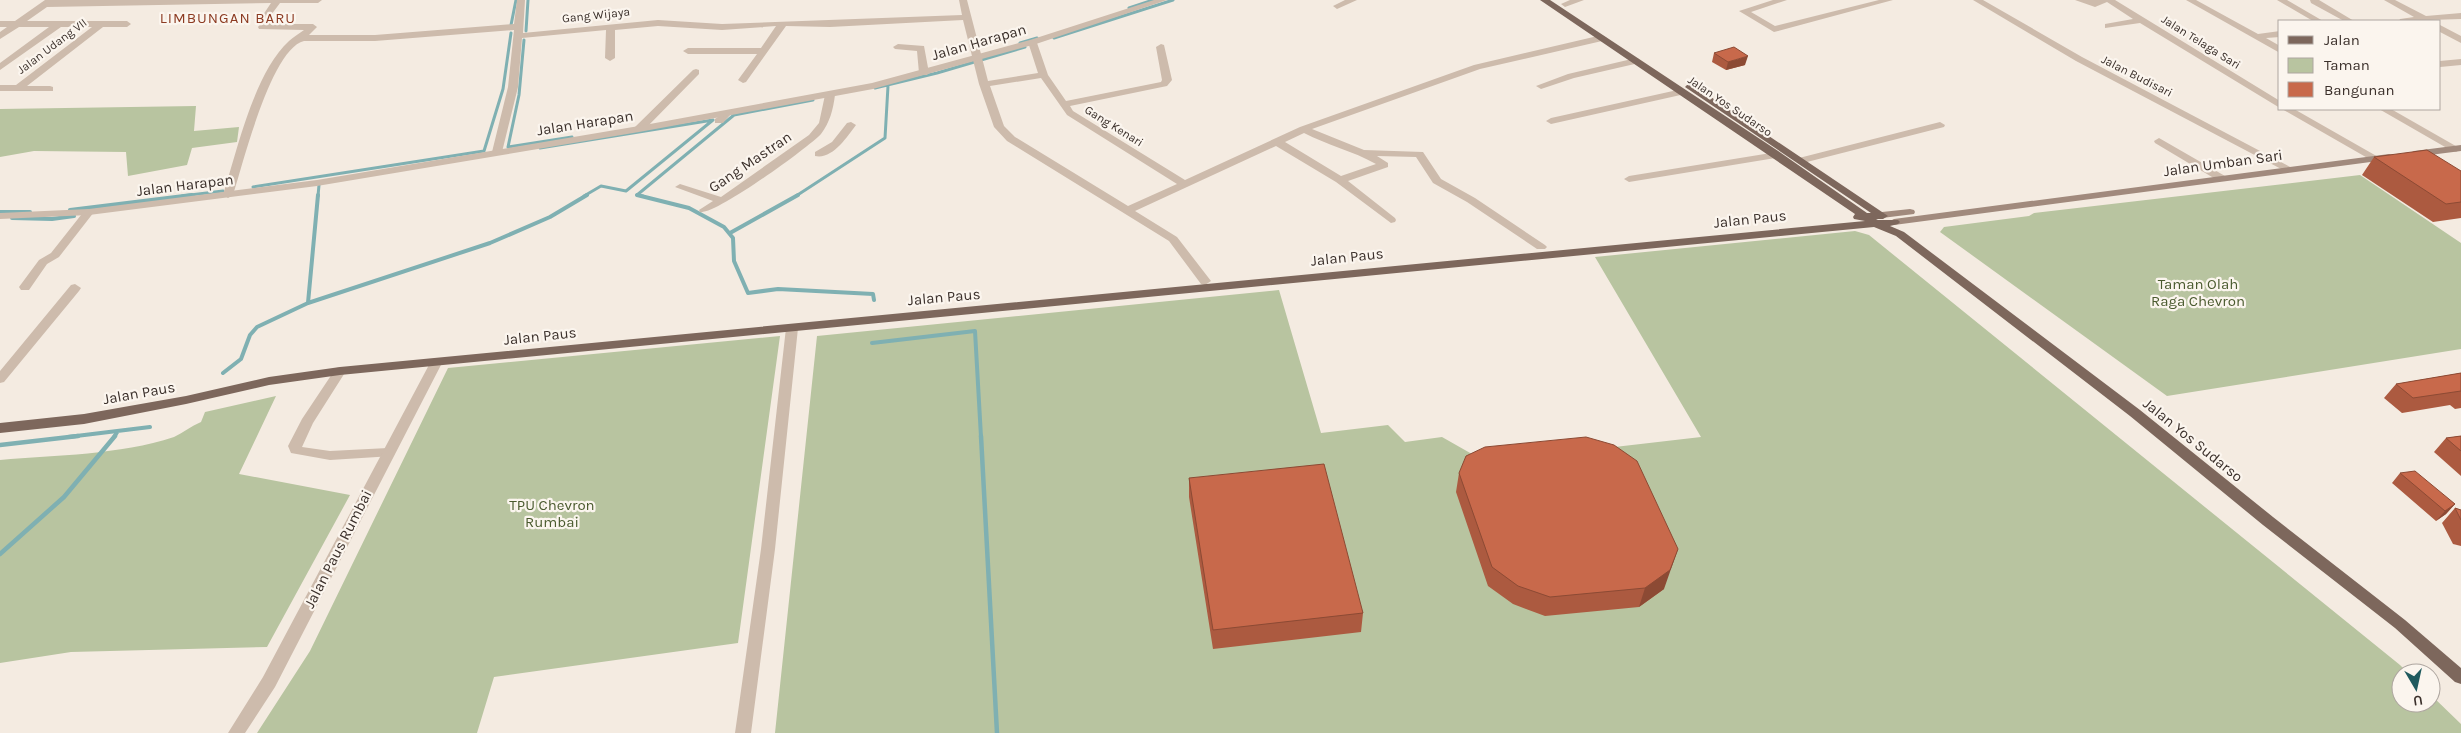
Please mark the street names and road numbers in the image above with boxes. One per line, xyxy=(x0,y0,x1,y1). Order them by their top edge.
street label: Gang Wijaya xyxy=(561,4,631,26)
street label: Jalan Telaga Sari xyxy=(2159,12,2243,72)
street label: Jalan Udang VII xyxy=(14,15,90,77)
street label: Jalan Harapan xyxy=(930,20,1028,64)
street label: Jalan Budisari xyxy=(2099,52,2175,100)
street label: Jalan Yos Sudarso xyxy=(1685,73,1775,139)
street label: Gang Kenari xyxy=(1082,102,1146,150)
street label: Jalan Harapan xyxy=(535,106,635,140)
street label: Gang Mastran xyxy=(705,128,795,196)
street label: Jalan Umban Sari xyxy=(2162,146,2284,180)
street label: Jalan Harapan xyxy=(136,170,234,200)
street label: Jalan Paus xyxy=(1713,206,1787,232)
street label: Jalan Paus xyxy=(1310,244,1384,270)
street label: Jalan Paus xyxy=(907,285,981,309)
street label: Jalan Paus xyxy=(503,323,577,349)
street label: Jalan Paus xyxy=(102,378,176,408)
street label: Jalan Yos Sudarso xyxy=(2140,394,2246,486)
street label: Jalan Paus Rumbai xyxy=(300,487,376,611)

